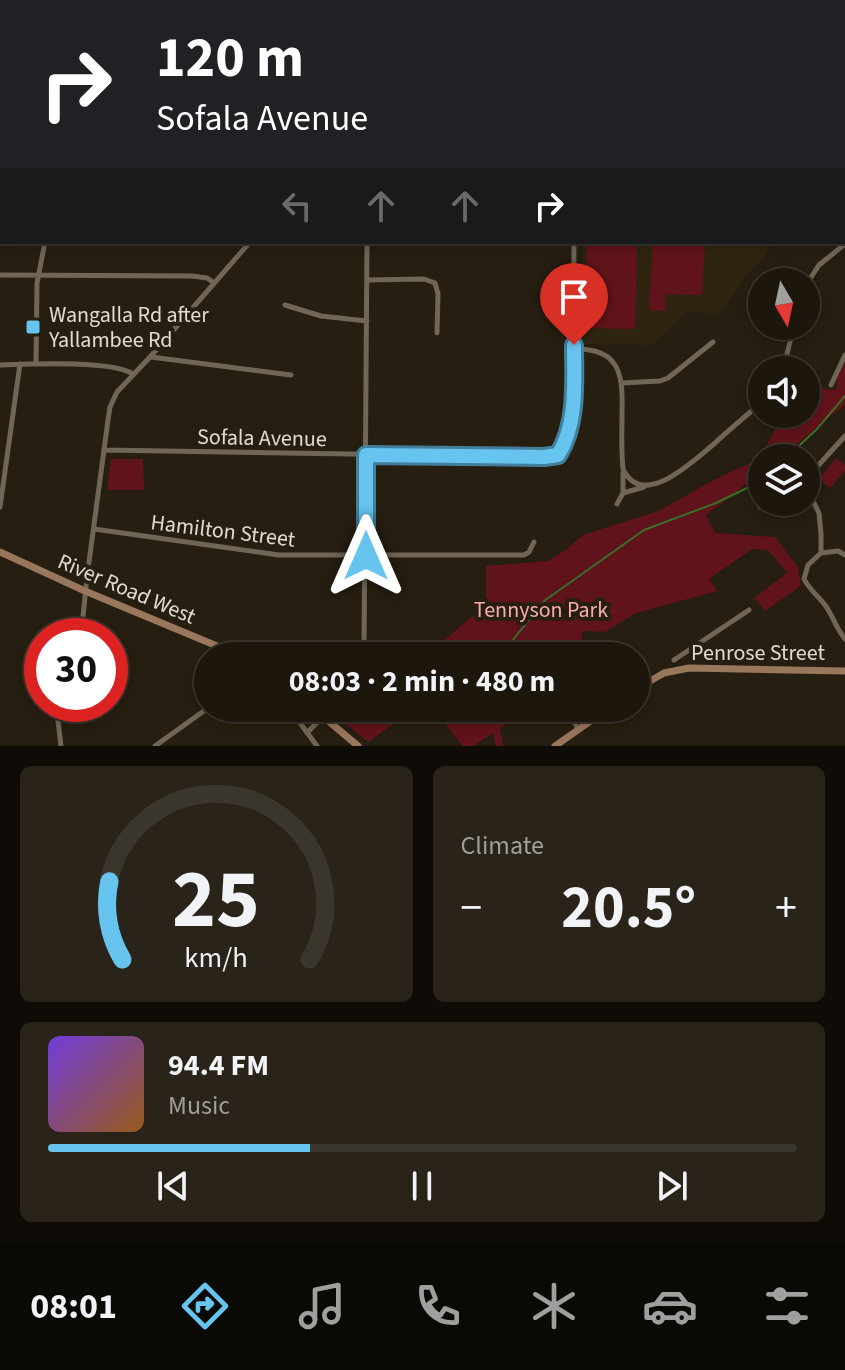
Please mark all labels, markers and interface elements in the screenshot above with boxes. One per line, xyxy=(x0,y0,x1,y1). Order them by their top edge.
text: 120 m xyxy=(156,19,304,98)
icon: right xyxy=(24,32,128,136)
text: Sofala Avenue xyxy=(156,93,368,144)
icon: left xyxy=(275,184,319,228)
icon: ahead xyxy=(359,184,403,228)
icon: ahead xyxy=(443,184,487,228)
icon: right xyxy=(527,184,571,228)
pin xyxy=(540,263,608,345)
north arrow xyxy=(748,268,820,340)
map controls xyxy=(748,268,820,516)
icon: arrive xyxy=(552,275,596,319)
place label: Wangalla Rd after Yallambee Rd xyxy=(48,299,209,356)
marker: Wangalla Rd after Yallambee Rd xyxy=(24,318,42,336)
button: sound xyxy=(748,356,820,428)
street label: Sofala Avenue xyxy=(197,421,327,455)
button: layers xyxy=(748,444,820,516)
street label: Hamilton Street xyxy=(149,506,297,556)
position arrow xyxy=(324,514,408,598)
street label: River Road West xyxy=(53,545,201,633)
park label: Tennyson Park xyxy=(474,594,608,626)
speed limit sign: 30 xyxy=(24,618,128,722)
street label: Penrose Street xyxy=(691,637,825,669)
text: 08:03 · 2 min · 480 m xyxy=(289,660,555,703)
text: Climate xyxy=(461,827,544,864)
text: 25 xyxy=(172,841,260,959)
text: 20.5° xyxy=(561,866,696,951)
text: − xyxy=(461,877,482,940)
text: + xyxy=(775,877,797,940)
text: km/h xyxy=(185,938,248,978)
text: 94.4 FM xyxy=(168,1044,269,1087)
text: Music xyxy=(168,1087,230,1124)
icon: previous xyxy=(151,1164,195,1208)
icon: pause xyxy=(400,1164,444,1208)
icon: next xyxy=(650,1164,694,1208)
icon: directions xyxy=(177,1278,233,1334)
icon: music xyxy=(294,1278,350,1334)
icon: phone xyxy=(410,1278,466,1334)
icon: climate xyxy=(526,1278,582,1334)
icon: car xyxy=(642,1278,698,1334)
icon: filters xyxy=(759,1278,815,1334)
text: 08:01 xyxy=(30,1281,117,1332)

